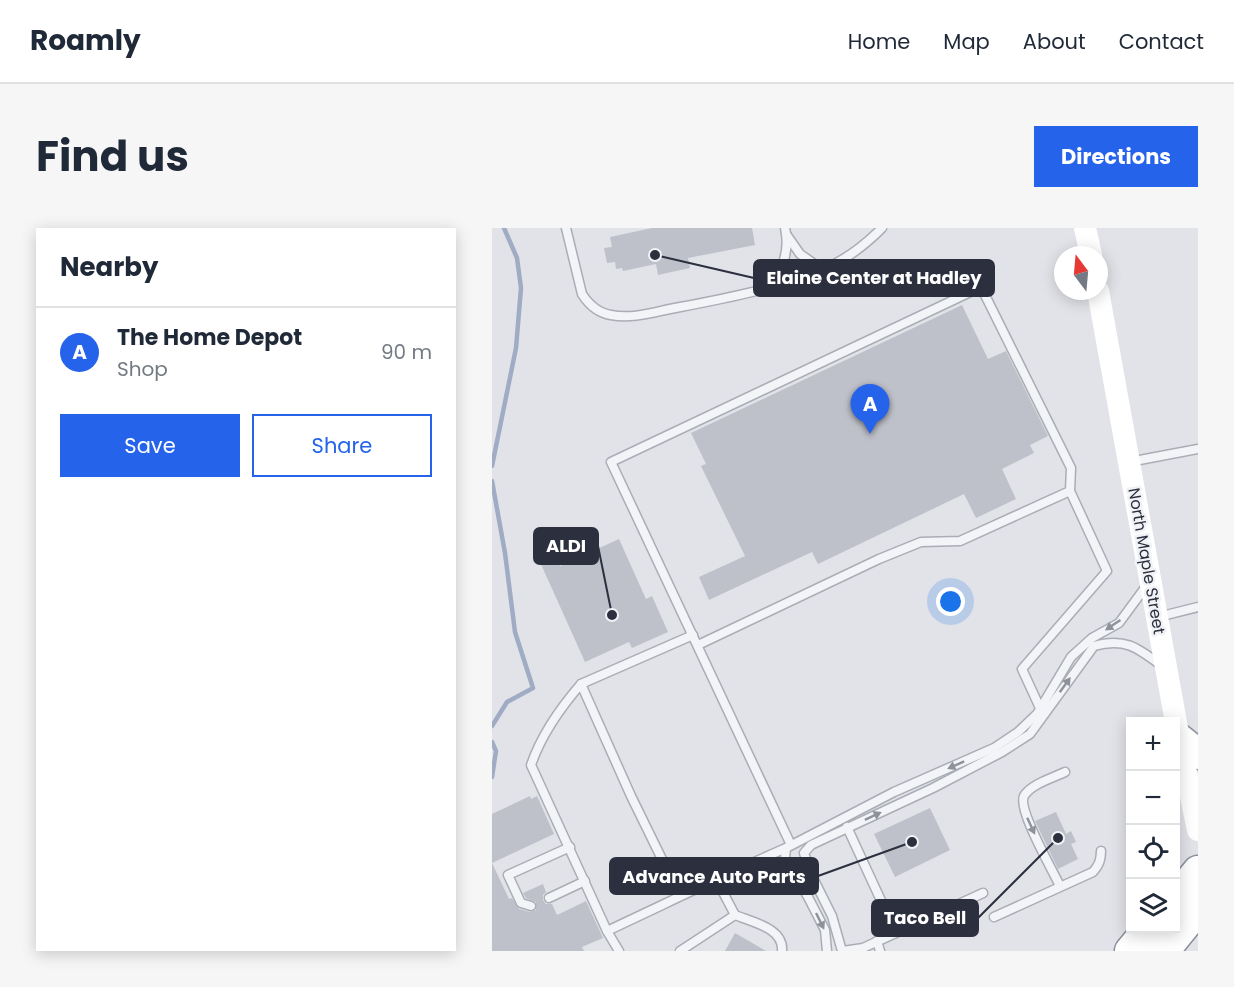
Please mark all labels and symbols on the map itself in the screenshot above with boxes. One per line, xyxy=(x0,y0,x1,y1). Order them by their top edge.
north arrow xyxy=(1054,246,1108,300)
callout: Elaine Center at Hadley xyxy=(754,260,994,296)
text: Elaine Center at Hadley xyxy=(766,265,982,290)
pin: A xyxy=(850,384,890,434)
street label: North Maple Street xyxy=(1122,486,1171,636)
callout: ALDI xyxy=(534,528,598,564)
text: ALDI xyxy=(546,533,586,558)
your location xyxy=(936,587,965,616)
one-way arrow xyxy=(1106,619,1122,631)
one-way arrow xyxy=(1059,678,1071,694)
one-way arrow xyxy=(947,760,965,770)
one-way arrow xyxy=(865,811,882,820)
one-way arrow xyxy=(1027,818,1036,835)
callout: Advance Auto Parts xyxy=(610,858,818,894)
text: Advance Auto Parts xyxy=(622,864,806,889)
callout: Taco Bell xyxy=(872,900,978,936)
text: Taco Bell xyxy=(884,905,966,930)
one-way arrow xyxy=(816,913,825,930)

